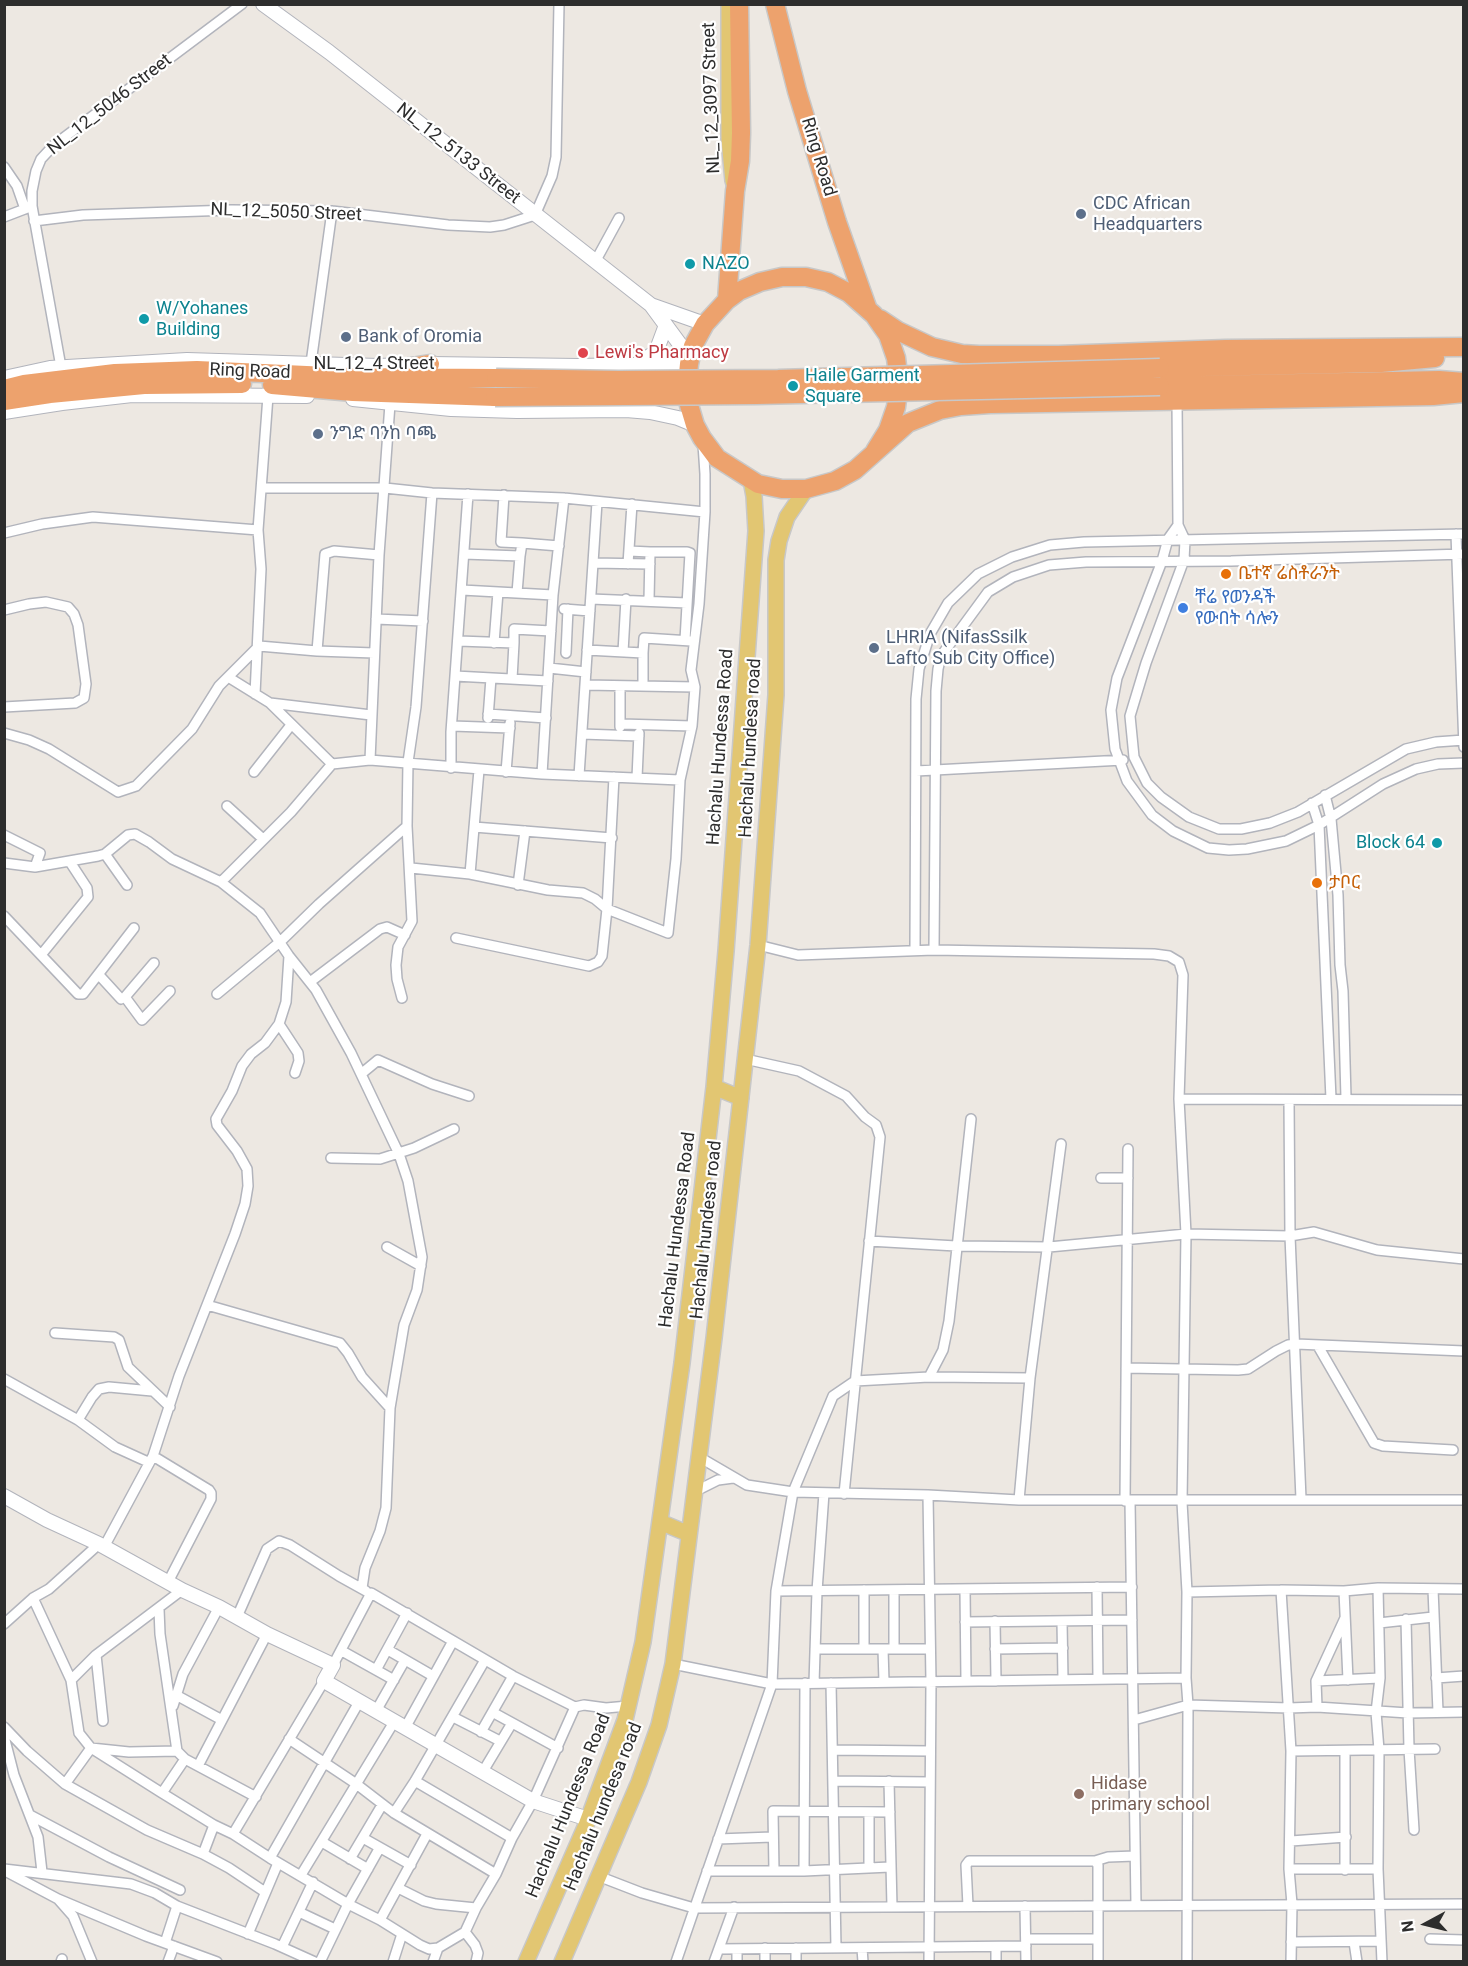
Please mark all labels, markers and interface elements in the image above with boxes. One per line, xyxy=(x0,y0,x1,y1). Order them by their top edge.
street label: NL_12_3097 Street xyxy=(699,22,725,174)
street label: NL_12_5046 Street xyxy=(44,50,176,160)
street label: NL_12_5133 Street xyxy=(392,99,524,209)
street label: Ring Road xyxy=(796,115,840,199)
place label: CDC African Headquarters xyxy=(1093,193,1203,236)
street label: NL_12_5050 Street xyxy=(210,200,362,226)
marker: CDC African Headquarters xyxy=(1074,207,1088,221)
place label: NAZO xyxy=(702,253,750,275)
marker: NAZO xyxy=(683,257,697,271)
place label: W/Yohanes Building xyxy=(156,298,248,340)
marker: W/Yohanes Building xyxy=(137,312,151,326)
place label: Bank of Oromia xyxy=(358,326,482,348)
marker: Bank of Oromia xyxy=(339,330,353,344)
place label: Lewi's Pharmacy xyxy=(595,342,729,364)
marker: Lewi's Pharmacy xyxy=(576,346,590,360)
street label: NL_12_4 Street xyxy=(313,353,435,375)
street label: Ring Road xyxy=(209,360,291,384)
place label: Haile Garment Square xyxy=(805,365,920,407)
marker: Haile Garment Square xyxy=(786,379,800,393)
place label: ንግድ ባንከ ባጫ xyxy=(330,423,436,445)
marker: ንግድ ባንከ ባጫ xyxy=(311,427,325,441)
place label: ቤተኛ ሬስቶራንት xyxy=(1238,563,1340,585)
marker: ቤተኛ ሬስቶራንት xyxy=(1219,567,1233,581)
place label: ቸሬ የወንዳች የውበት ሳሎን xyxy=(1195,587,1279,630)
marker: ቸሬ የወንዳች የውበት ሳሎን xyxy=(1176,601,1190,615)
place label: LHRIA (NifasSsilk Lafto Sub City Office) xyxy=(886,627,1055,670)
marker: LHRIA (NifasSsilk Lafto Sub City Office) xyxy=(867,641,881,655)
street label: Hachalu Hundessa Road xyxy=(703,648,739,846)
street label: Hachalu hundesa road xyxy=(736,658,766,838)
place label: Block 64 xyxy=(1356,832,1425,854)
marker: Block 64 xyxy=(1430,836,1444,850)
place label: ታቦር xyxy=(1329,872,1360,894)
marker: ታቦር xyxy=(1310,876,1324,890)
street label: Hachalu Hundessa Road xyxy=(655,1131,701,1329)
street label: Hachalu hundesa road xyxy=(687,1140,727,1320)
street label: Hachalu Hundessa Road xyxy=(522,1711,616,1901)
street label: Hachalu hundesa road xyxy=(560,1720,648,1894)
place label: Hidase primary school xyxy=(1091,1773,1210,1816)
marker: Hidase primary school xyxy=(1072,1787,1086,1801)
north arrow xyxy=(1396,1894,1456,1954)
text: N xyxy=(1398,1919,1418,1933)

